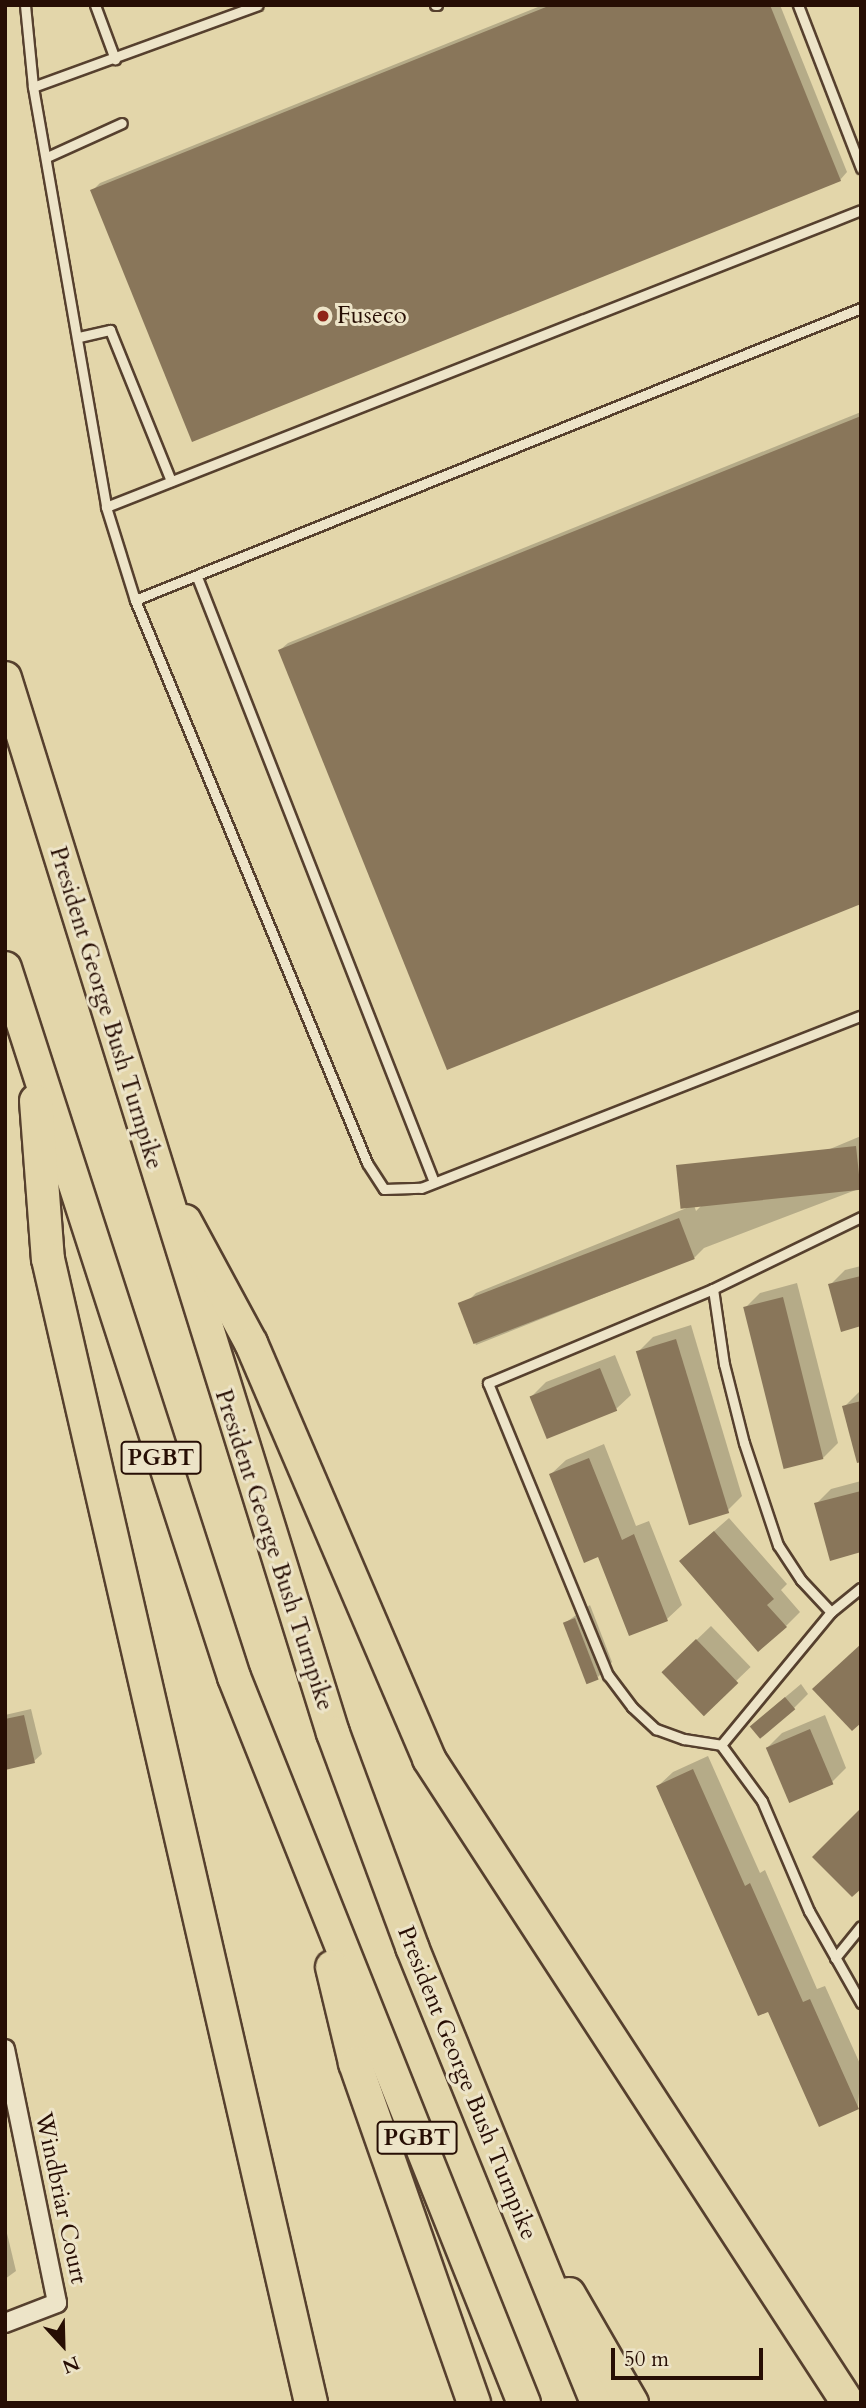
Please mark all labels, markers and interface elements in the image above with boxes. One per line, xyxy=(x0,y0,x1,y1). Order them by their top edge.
place label: Fuseco xyxy=(337,302,407,330)
marker: Fuseco xyxy=(315,308,331,324)
street label: President George Bush Turnpike xyxy=(43,843,169,1173)
street label: President George Bush Turnpike xyxy=(208,1386,340,1714)
road number: PGBT xyxy=(119,1438,203,1478)
street label: President George Bush Turnpike xyxy=(391,1922,543,2244)
street label: Windbriar Court xyxy=(29,2110,93,2286)
road number: PGBT xyxy=(375,2118,459,2158)
north arrow xyxy=(28,2310,98,2380)
scale bar xyxy=(614,2334,766,2378)
text: 50 m xyxy=(624,2345,669,2374)
text: N xyxy=(58,2349,83,2380)

